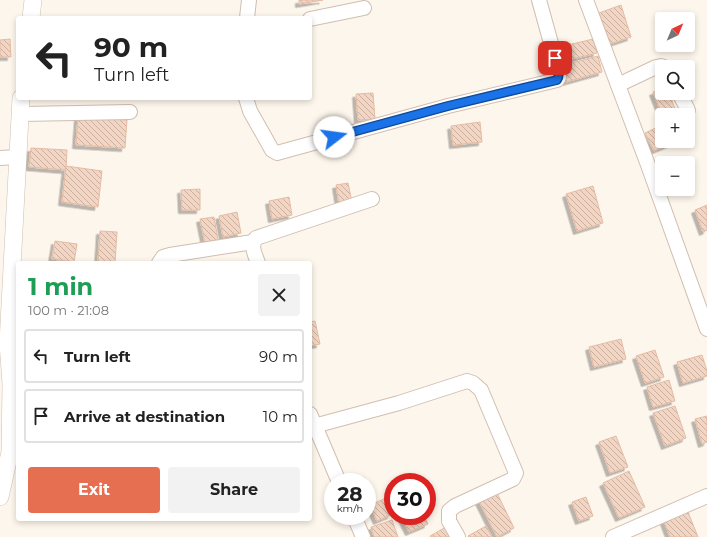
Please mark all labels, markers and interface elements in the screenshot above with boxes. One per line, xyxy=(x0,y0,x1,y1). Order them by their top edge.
north arrow xyxy=(655,12,695,52)
map controls xyxy=(655,12,695,196)
text: 90 m xyxy=(94,30,168,64)
icon: left xyxy=(28,32,80,84)
pin xyxy=(538,41,572,75)
icon: arrive xyxy=(544,47,566,69)
button: search xyxy=(655,60,695,100)
text: Turn left xyxy=(94,64,169,86)
button: + xyxy=(655,108,695,148)
position arrow xyxy=(313,116,355,158)
button: − xyxy=(655,156,695,196)
text: 1 min xyxy=(28,272,93,301)
button: close xyxy=(258,274,300,316)
text: 100 m · 21:08 xyxy=(28,302,109,318)
icon: left xyxy=(30,345,52,367)
text: Turn left xyxy=(64,347,131,366)
text: 90 m xyxy=(259,347,298,366)
icon: arrive xyxy=(30,405,52,427)
text: Arrive at destination xyxy=(64,407,225,426)
text: 10 m xyxy=(263,407,298,426)
button: Exit xyxy=(28,467,160,513)
button: Share xyxy=(168,467,300,513)
speed limit sign: 30 xyxy=(384,473,436,525)
text: 28 xyxy=(338,482,363,506)
text: km/h xyxy=(337,502,363,515)

